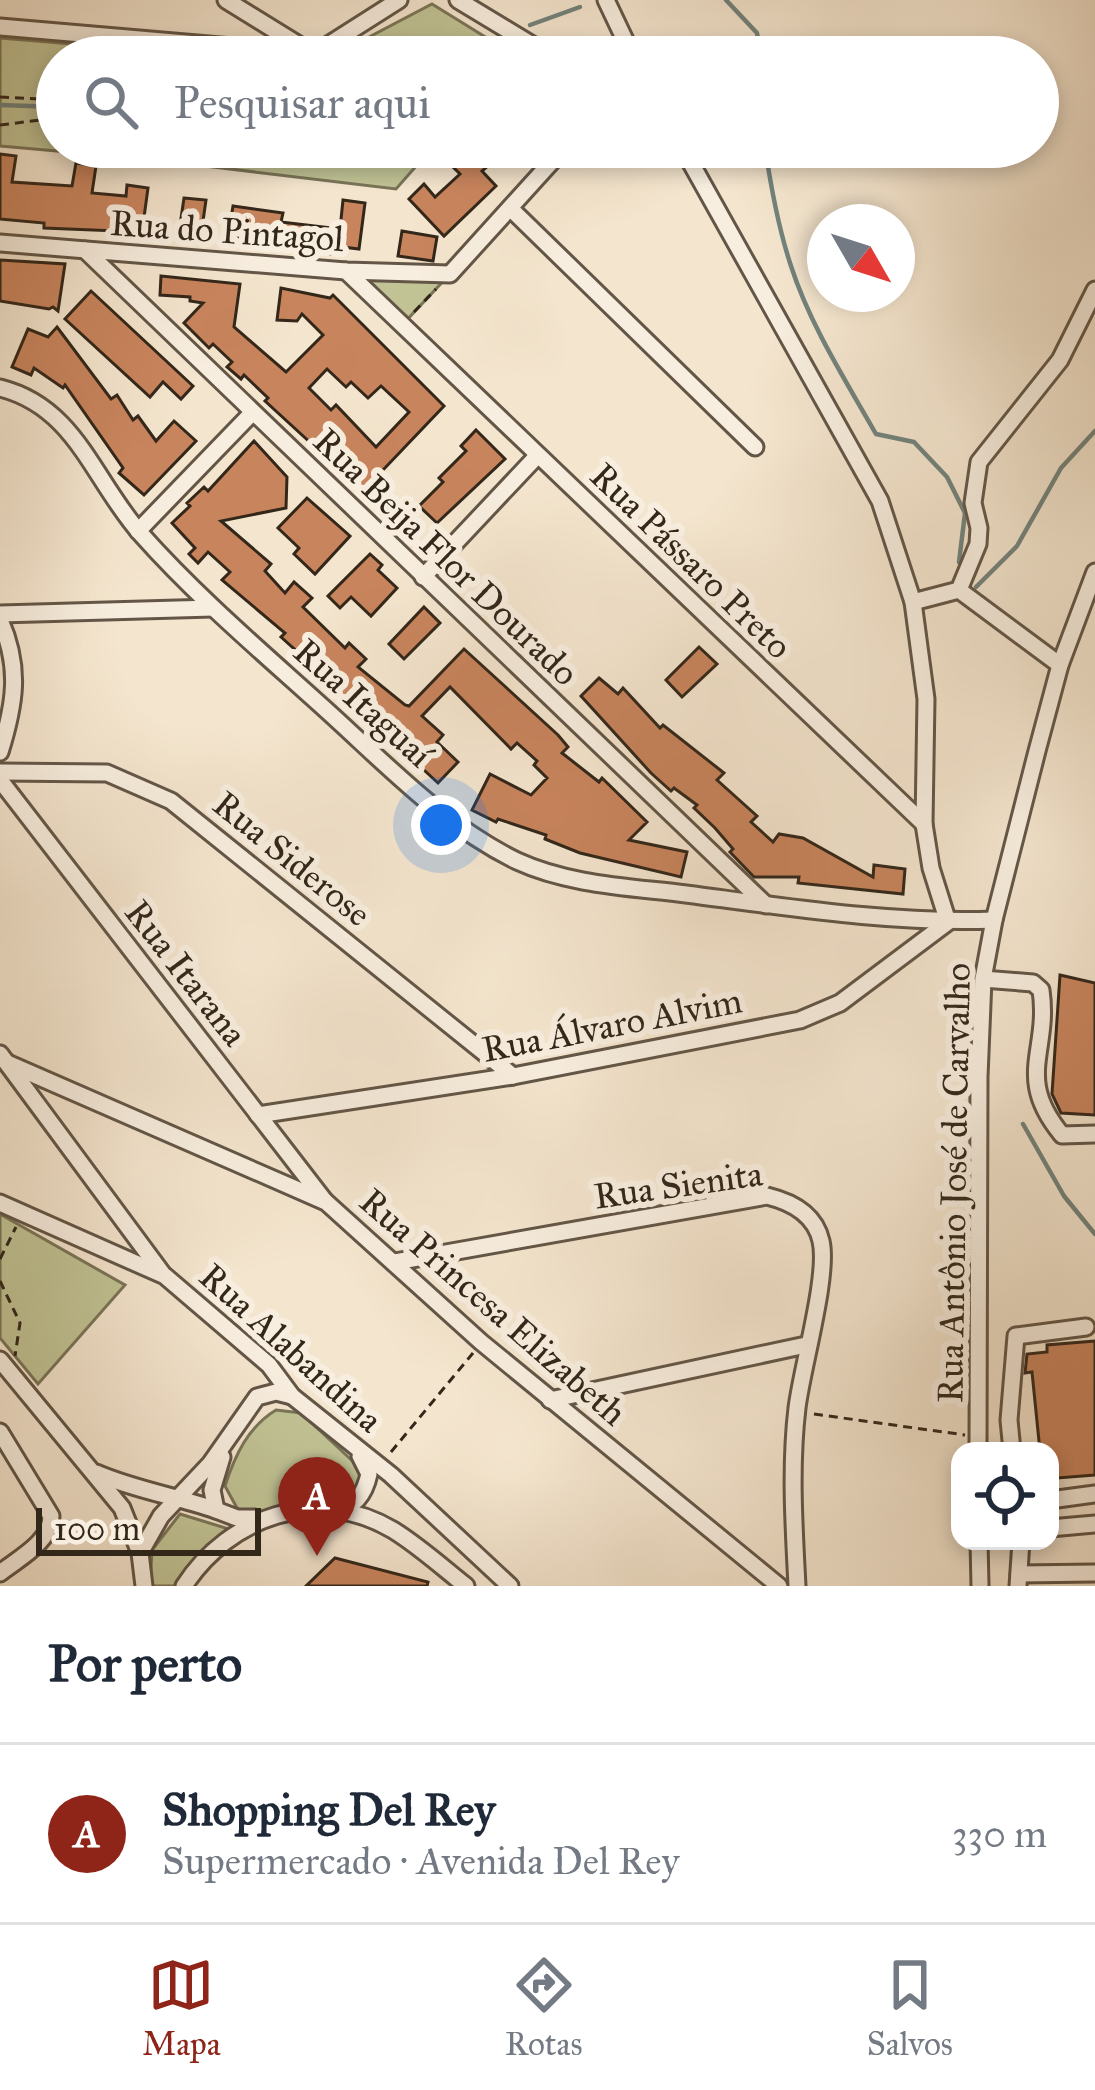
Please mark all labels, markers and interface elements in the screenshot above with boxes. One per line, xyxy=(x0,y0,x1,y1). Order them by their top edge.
search box xyxy=(36,36,1059,168)
icon: search xyxy=(78,69,144,135)
text: Pesquisar aqui xyxy=(174,75,431,130)
street label: Rua do Pintagol xyxy=(109,201,345,261)
north arrow xyxy=(807,204,915,312)
street label: Rua Beija Flor Dourado xyxy=(304,419,588,695)
street label: Rua Pássaro Preto xyxy=(581,454,801,668)
street label: Rua Itaguaí xyxy=(285,629,443,778)
street label: Rua Siderose xyxy=(204,782,380,936)
your location xyxy=(411,795,471,855)
street label: Rua Itarana xyxy=(115,891,257,1055)
street label: Rua Antônio José de Carvalho xyxy=(928,963,980,1403)
street label: Rua Álvaro Alvim xyxy=(478,978,746,1072)
street label: Rua Sienita xyxy=(591,1151,766,1219)
street label: Rua Princesa Elizabeth xyxy=(351,1179,635,1435)
street label: Rua Alabandina xyxy=(190,1254,392,1442)
map controls xyxy=(951,1442,1059,1550)
button: locate xyxy=(951,1442,1059,1550)
pin: A xyxy=(278,1457,356,1556)
scale bar xyxy=(36,1502,261,1555)
text: 100 m xyxy=(54,1509,140,1549)
text: Por perto xyxy=(48,1633,242,1695)
text: Shopping Del Rey xyxy=(162,1782,495,1837)
text: A xyxy=(74,1810,100,1858)
text: 330 m xyxy=(952,1810,1047,1858)
text: Supermercado · Avenida Del Rey xyxy=(162,1837,679,1885)
tab: Mapa xyxy=(142,1952,221,2064)
tab: Rotas xyxy=(505,1952,582,2064)
tab: Salvos xyxy=(867,1952,953,2064)

